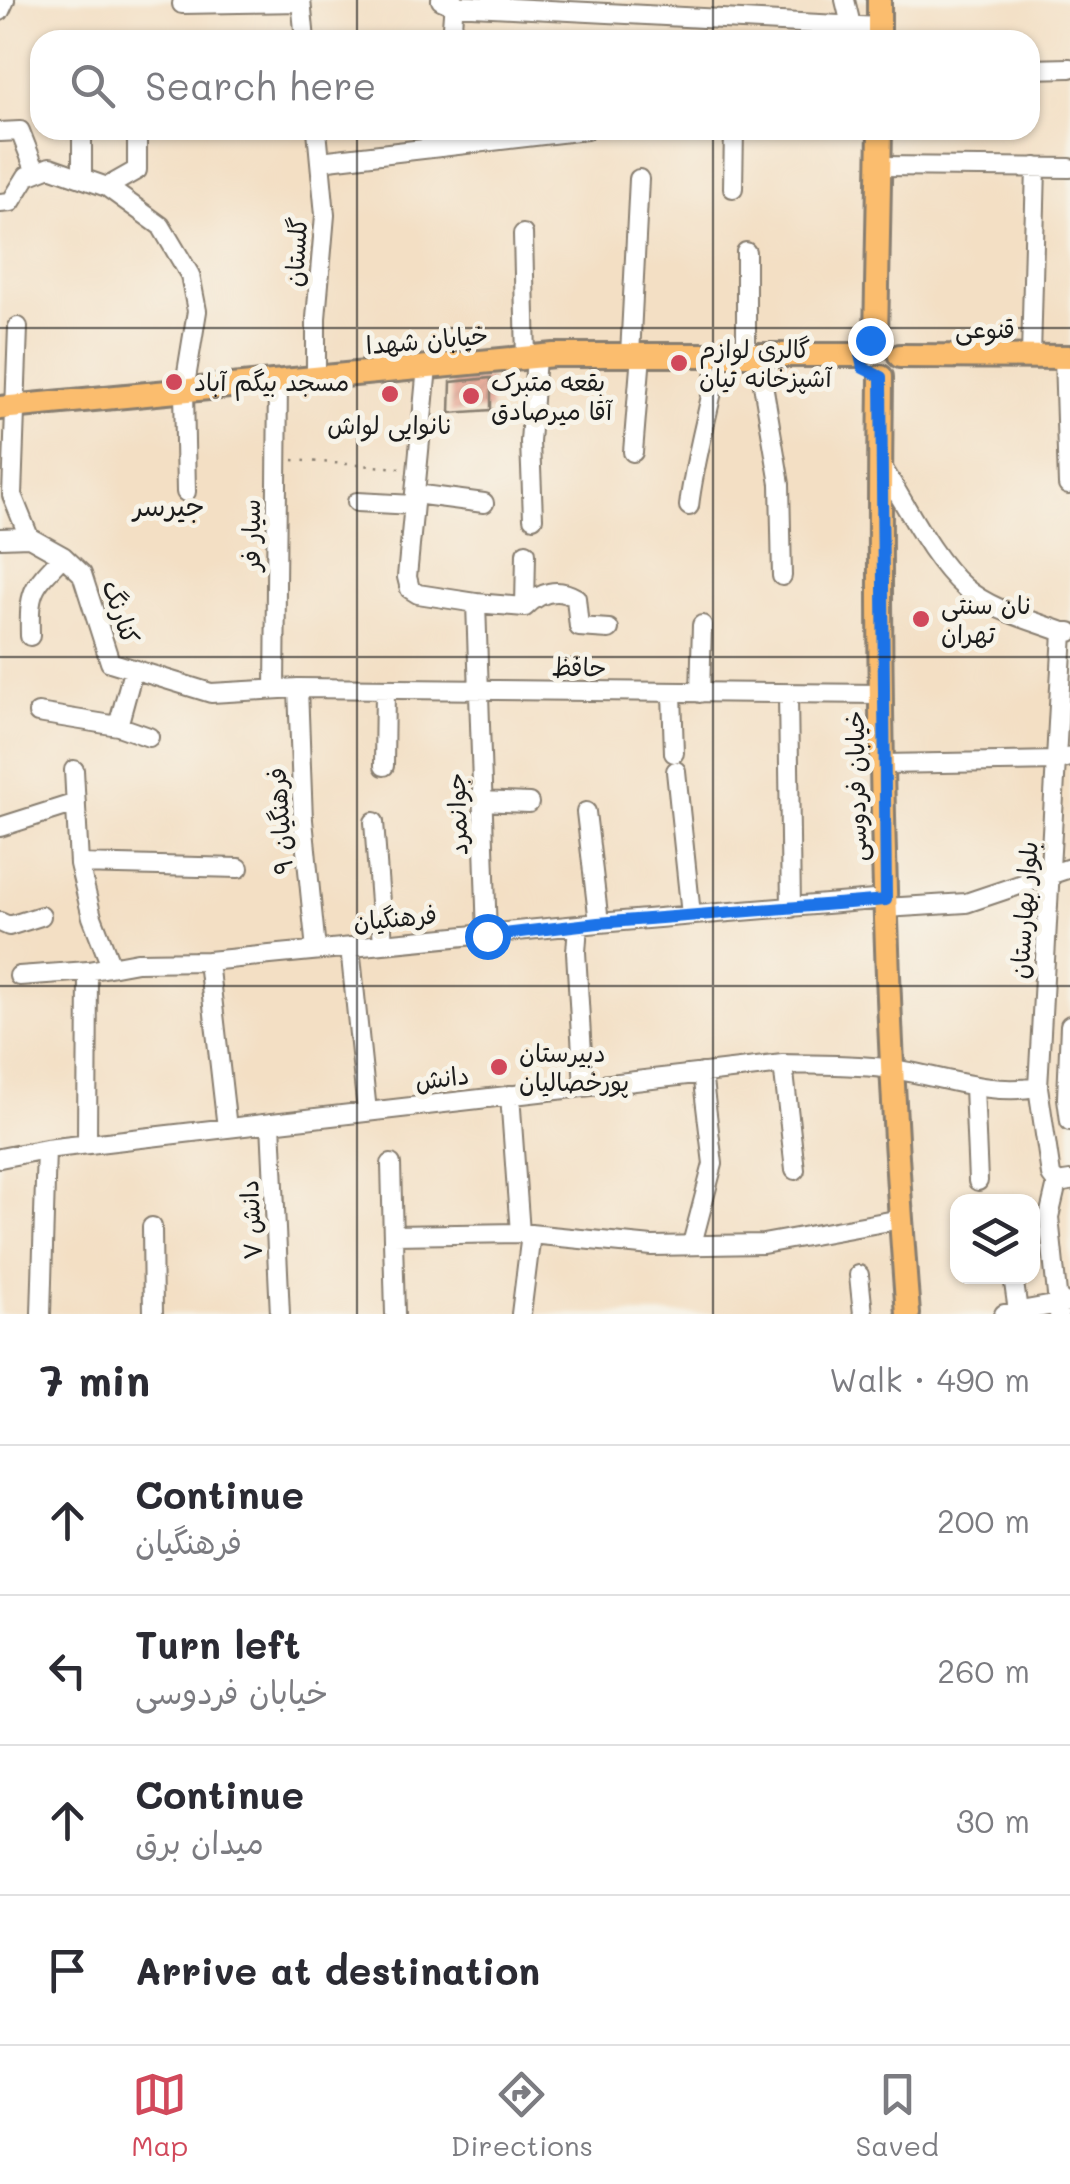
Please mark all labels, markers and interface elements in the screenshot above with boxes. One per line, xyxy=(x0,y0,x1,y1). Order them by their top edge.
search box xyxy=(30,30,1040,140)
icon: search xyxy=(65,58,120,113)
text: Search here xyxy=(145,60,376,110)
street label: گلستان xyxy=(277,216,313,288)
street label: قنوعی xyxy=(955,312,1015,346)
street label: خیابان شهدا xyxy=(365,318,489,360)
route end xyxy=(848,318,894,364)
place label: گالری لوازم آشپزخانه تیان xyxy=(699,332,832,394)
marker: گالری لوازم آشپزخانه تیان xyxy=(668,352,690,374)
place label: مسجد بیگم آباد xyxy=(194,365,349,401)
place label: بقعه متبرک آقا میرصادق xyxy=(491,365,613,426)
marker: مسجد بیگم آباد xyxy=(163,371,185,393)
marker: نانوایی لواش xyxy=(379,383,401,405)
marker: بقعه متبرک آقا میرصادق xyxy=(460,385,482,407)
place label: نانوایی لواش xyxy=(327,408,453,442)
district label: جیرسر xyxy=(131,487,205,523)
street label: سیار فر xyxy=(234,499,266,573)
street label: کنارنگ xyxy=(96,576,148,648)
place label: نان سنتی تهران xyxy=(941,588,1031,649)
marker: نان سنتی تهران xyxy=(910,608,932,630)
street label: حافظ xyxy=(551,650,607,682)
street label: خیابان فردوسی xyxy=(838,710,874,862)
street label: فرهنگیان ۹ xyxy=(259,766,299,876)
street label: جوانمرد xyxy=(439,772,474,856)
street label: بلوار بهارستان xyxy=(1002,840,1044,980)
street label: فرهنگیان xyxy=(352,897,438,937)
route start xyxy=(465,914,511,960)
place label: دبیرستان پورخصالیان xyxy=(519,1036,629,1098)
marker: دبیرستان پورخصالیان xyxy=(488,1056,510,1078)
street label: دانش xyxy=(413,1058,471,1096)
street label: دانش ۷ xyxy=(232,1179,268,1261)
map controls xyxy=(950,1194,1040,1284)
button: layers xyxy=(950,1194,1040,1284)
text: 7 min xyxy=(40,1352,150,1407)
text: Walk · 490 m xyxy=(829,1358,1030,1400)
text: Continue xyxy=(135,1469,304,1519)
icon: ahead xyxy=(40,1493,95,1548)
text: 200 m xyxy=(937,1499,1030,1541)
text: فرهنگیان xyxy=(135,1520,242,1562)
text: Turn left xyxy=(135,1619,301,1669)
icon: left xyxy=(40,1643,95,1698)
text: 260 m xyxy=(937,1649,1030,1691)
text: خیابان فردوسی xyxy=(135,1670,328,1712)
text: Continue xyxy=(135,1769,304,1819)
icon: ahead xyxy=(40,1793,95,1848)
text: 30 m xyxy=(956,1799,1030,1841)
text: میدان برق xyxy=(135,1820,264,1862)
icon: arrive xyxy=(40,1943,95,1998)
text: Arrive at destination xyxy=(135,1945,540,1995)
tab: Map xyxy=(131,2067,188,2163)
tab: Directions xyxy=(451,2067,593,2163)
tab: Saved xyxy=(856,2067,939,2163)

